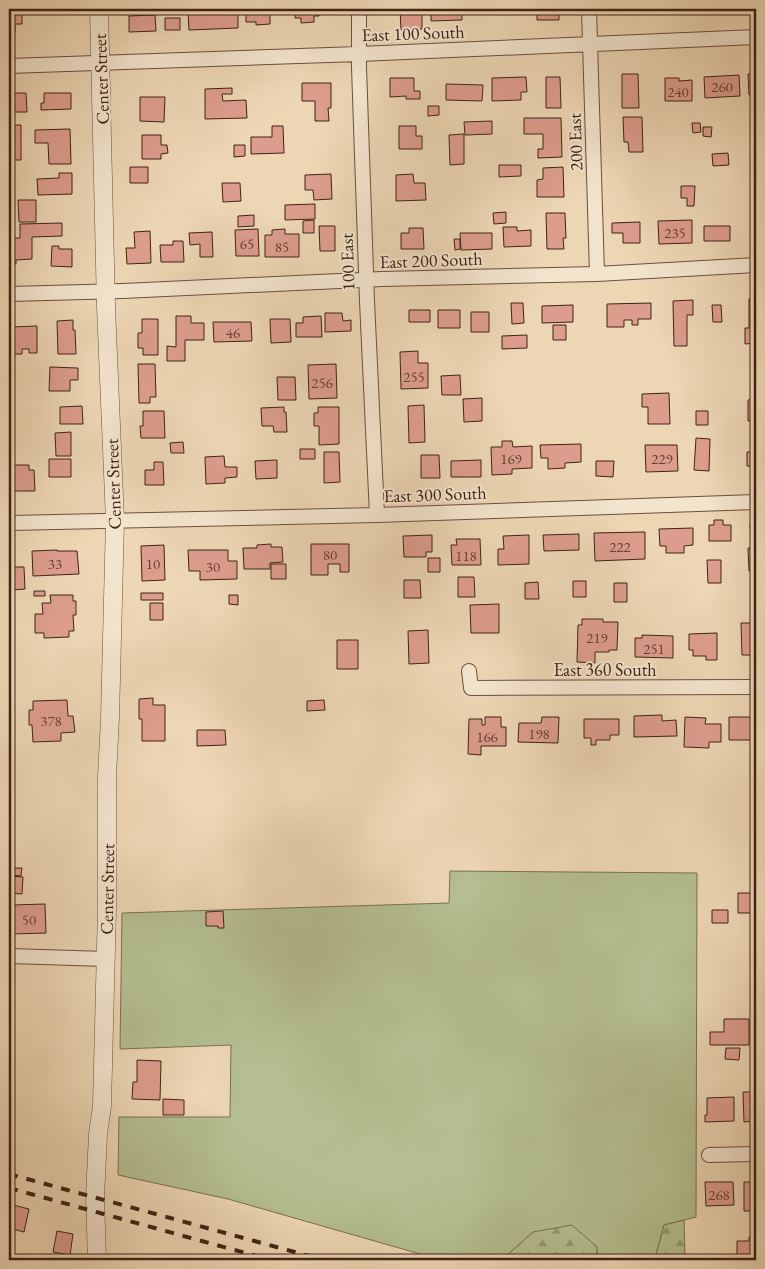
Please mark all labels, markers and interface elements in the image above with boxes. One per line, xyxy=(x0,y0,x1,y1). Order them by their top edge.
street label: East 100 South xyxy=(361,20,465,46)
street label: Center Street xyxy=(88,33,114,125)
house number: 260 xyxy=(711,77,733,96)
house number: 240 xyxy=(667,82,689,101)
street label: 200 East xyxy=(562,112,588,171)
house number: 235 xyxy=(664,223,686,242)
street label: 100 East xyxy=(334,232,360,291)
house number: 65 xyxy=(240,234,254,253)
house number: 85 xyxy=(275,237,289,256)
street label: East 200 South xyxy=(379,247,483,273)
house number: 46 xyxy=(226,323,240,342)
house number: 255 xyxy=(403,367,425,386)
house number: 256 xyxy=(311,373,333,392)
street label: Center Street xyxy=(100,438,126,530)
house number: 169 xyxy=(500,449,522,468)
house number: 229 xyxy=(651,449,673,468)
street label: East 300 South xyxy=(383,481,487,507)
house number: 222 xyxy=(609,537,632,556)
house number: 80 xyxy=(323,545,337,564)
house number: 118 xyxy=(455,546,477,565)
house number: 33 xyxy=(48,554,62,573)
house number: 10 xyxy=(146,554,160,573)
house number: 30 xyxy=(206,557,220,576)
house number: 219 xyxy=(586,628,608,647)
house number: 251 xyxy=(643,639,665,658)
street label: East 360 South xyxy=(553,658,657,681)
house number: 378 xyxy=(40,711,62,730)
house number: 198 xyxy=(528,724,550,743)
house number: 166 xyxy=(476,727,498,746)
street label: Center Street xyxy=(95,843,119,935)
house number: 50 xyxy=(22,910,36,929)
house number: 268 xyxy=(708,1185,730,1204)

